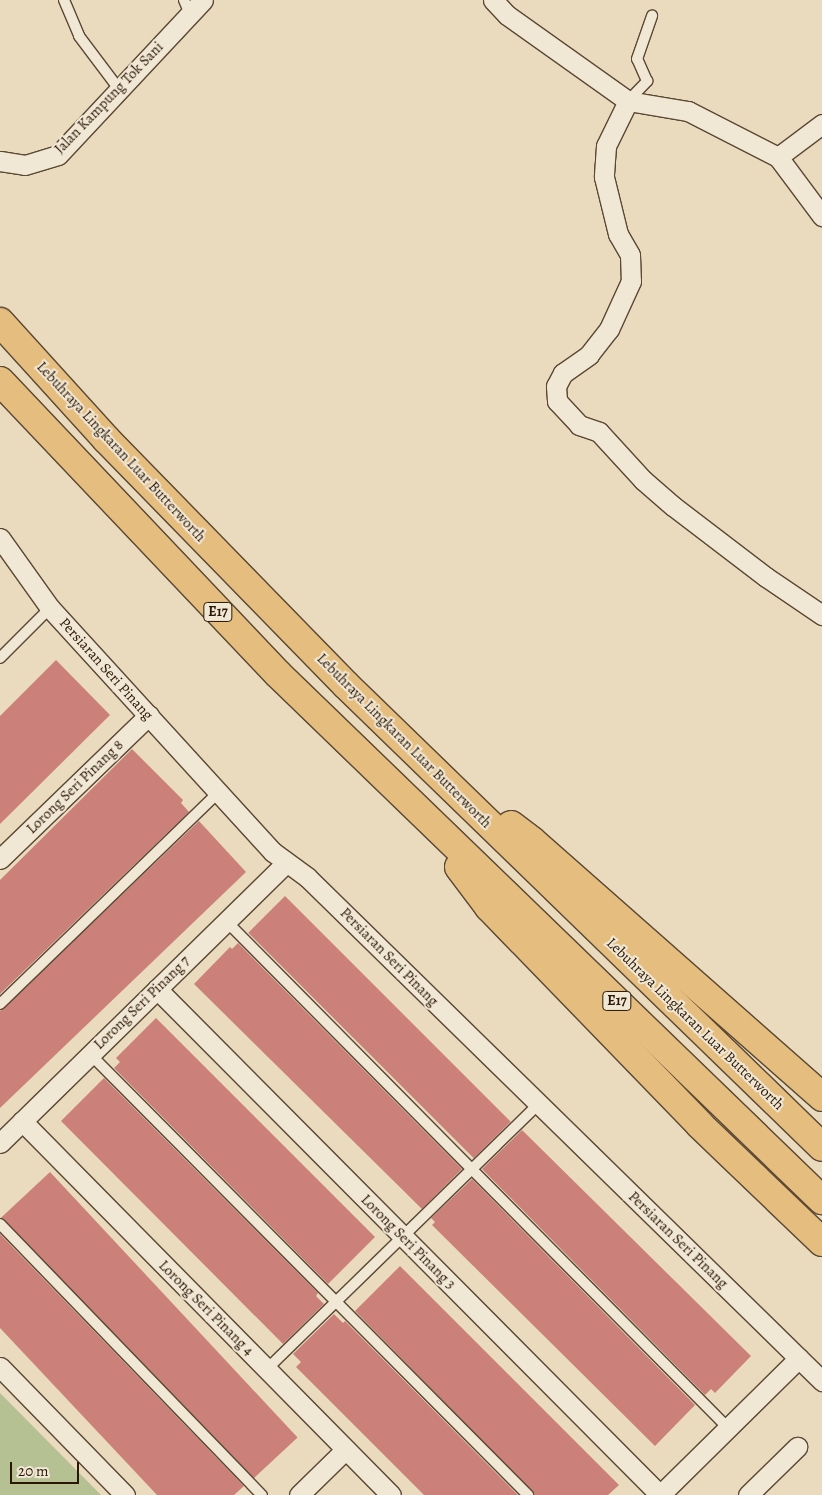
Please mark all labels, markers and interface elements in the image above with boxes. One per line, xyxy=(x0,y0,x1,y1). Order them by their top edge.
street label: Jalan Kampung Tok Sani xyxy=(51,38,167,158)
street label: Lebuhraya Lingkaran Luar Butterworth xyxy=(33,358,209,546)
road number: E17 xyxy=(203,600,233,624)
street label: Persiaran Seri Pinang xyxy=(55,614,157,724)
street label: Lebuhraya Lingkaran Luar Butterworth xyxy=(313,650,495,832)
street label: Lorong Seri Pinang 8 xyxy=(23,736,127,838)
street label: Persiaran Seri Pinang xyxy=(336,904,442,1010)
street label: Lebuhraya Lingkaran Luar Butterworth xyxy=(602,934,788,1114)
street label: Lorong Seri Pinang 7 xyxy=(90,953,194,1053)
road number: E17 xyxy=(602,989,632,1012)
street label: Persiaran Seri Pinang xyxy=(624,1188,732,1292)
street label: Lorong Seri Pinang 3 xyxy=(357,1191,459,1293)
street label: Lorong Seri Pinang 4 xyxy=(155,1257,257,1359)
scale bar xyxy=(12,1452,81,1484)
text: 20 m xyxy=(18,1461,49,1481)

